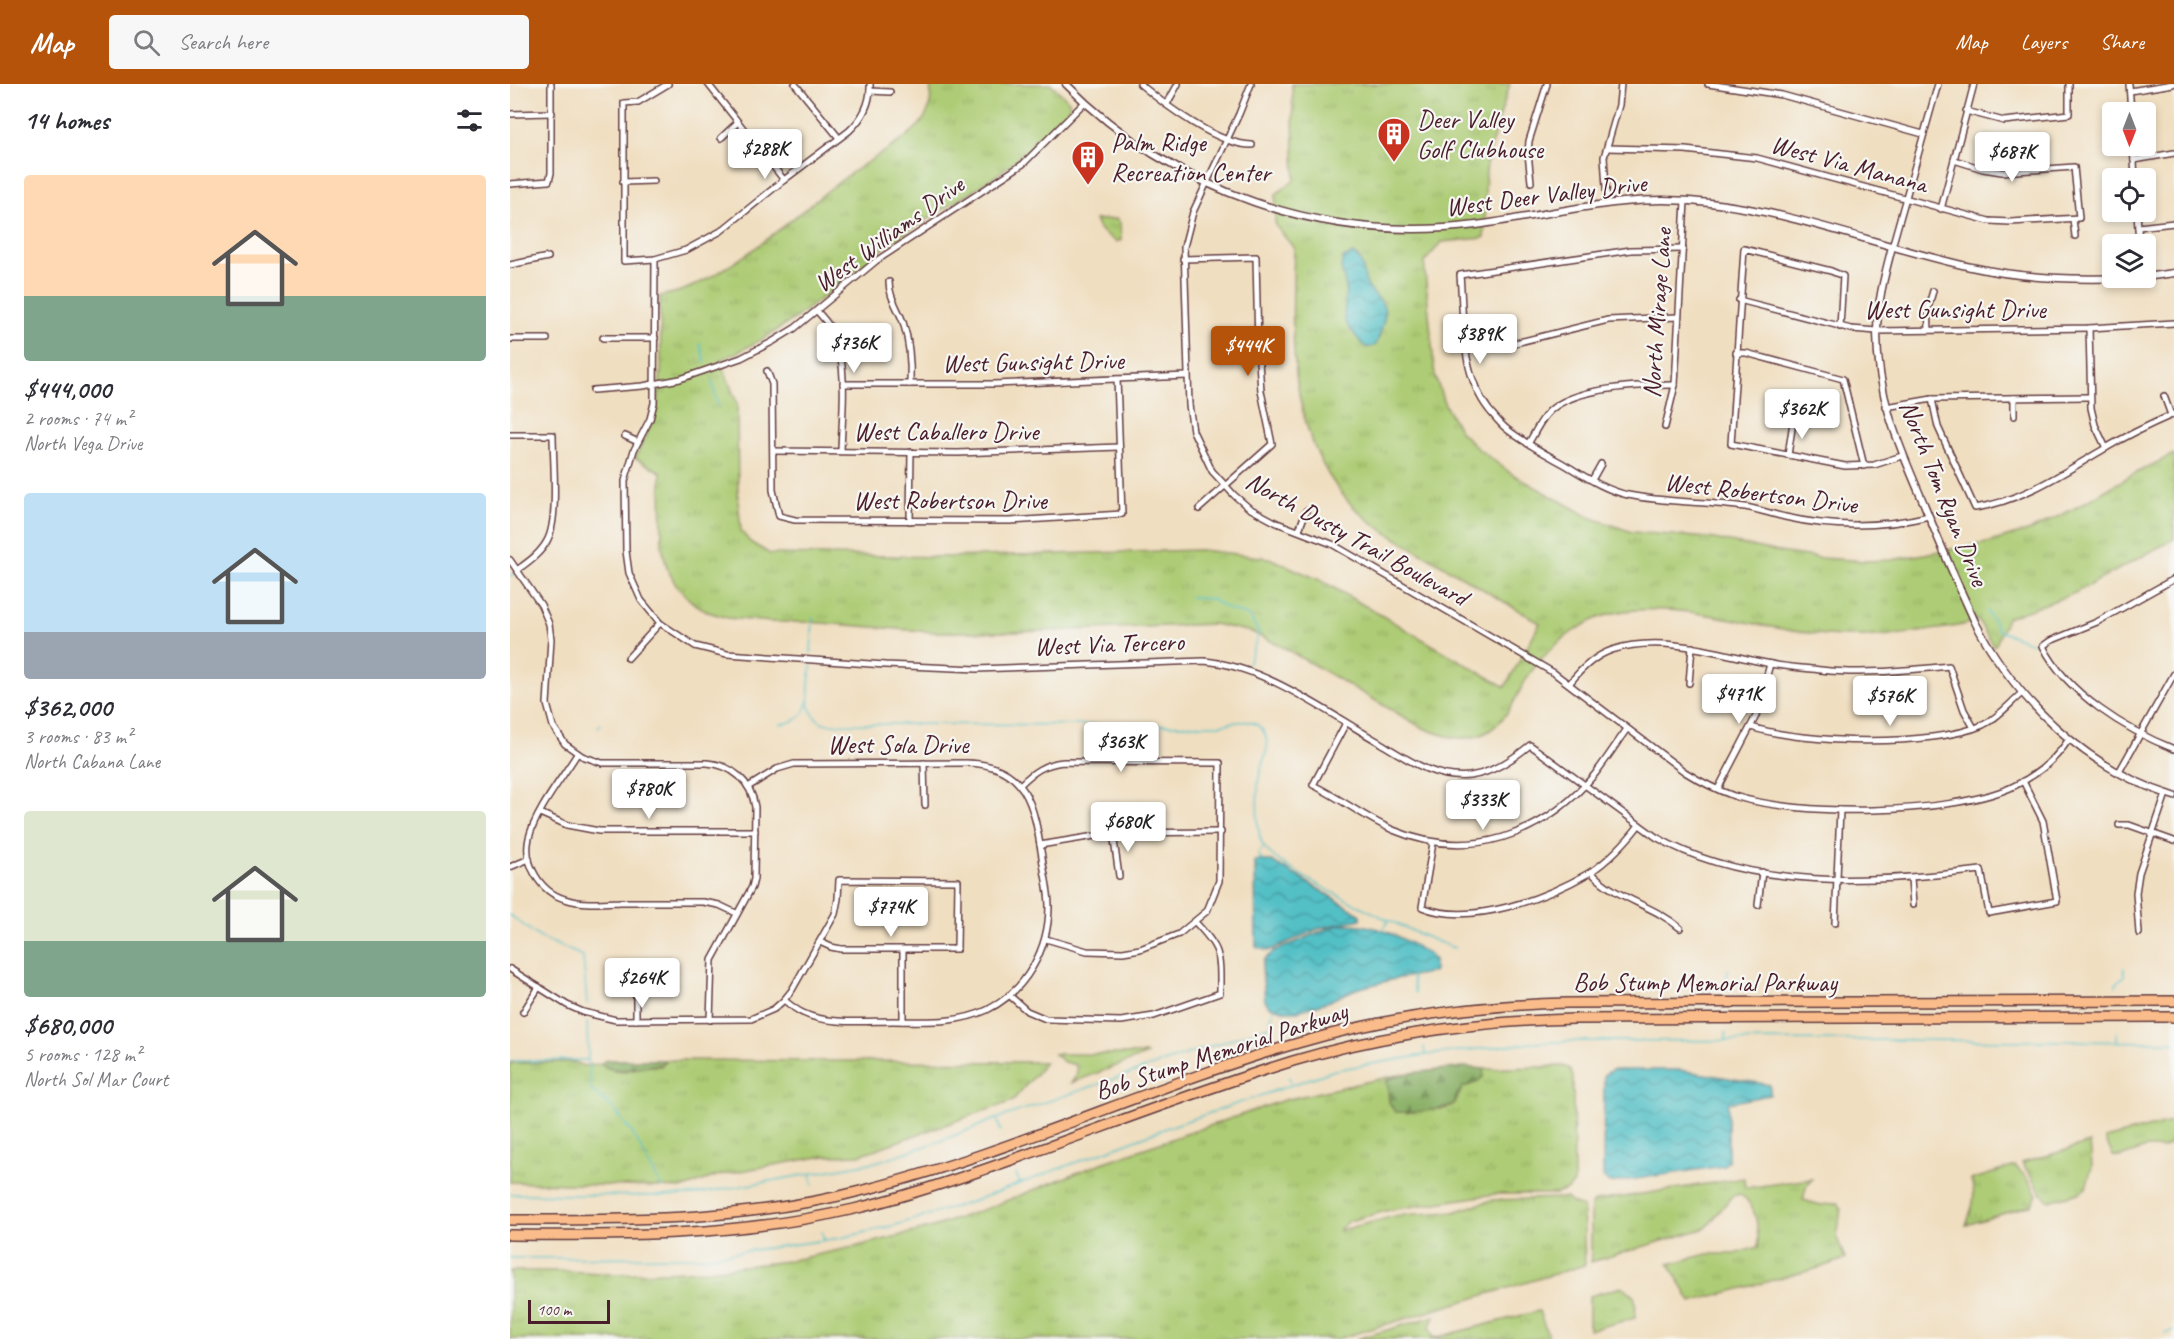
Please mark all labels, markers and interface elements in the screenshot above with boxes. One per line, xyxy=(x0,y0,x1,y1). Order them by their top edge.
search box xyxy=(109,15,529,69)
text: Map xyxy=(30,25,73,60)
icon: search xyxy=(130,26,163,59)
text: Search here xyxy=(178,28,268,56)
text: Map xyxy=(1955,29,1988,55)
text: Layers xyxy=(2021,29,2067,55)
text: Share xyxy=(2100,29,2144,55)
north arrow xyxy=(2102,102,2156,156)
map controls xyxy=(2102,102,2156,288)
place label: Deer Valley Golf Clubhouse xyxy=(1417,103,1544,166)
text: 14 homes xyxy=(24,104,109,137)
icon: filters xyxy=(453,104,486,137)
building icon: Deer Valley Golf Clubhouse xyxy=(1376,116,1412,163)
place label: Palm Ridge Recreation Center xyxy=(1111,126,1273,189)
street label: West Via Manana xyxy=(1767,127,1933,201)
pin: $288K xyxy=(723,129,807,180)
pin: $687K xyxy=(1970,132,2054,183)
text: $288K xyxy=(742,136,788,161)
building icon: Palm Ridge Recreation Center xyxy=(1070,139,1106,186)
text: $687K xyxy=(1989,139,2035,164)
street label: West Deer Valley Drive xyxy=(1444,166,1651,224)
street label: West Williams Drive xyxy=(808,168,972,299)
button: locate xyxy=(2102,168,2156,222)
icon: home xyxy=(201,214,309,322)
street label: North Mirage Lane xyxy=(1635,225,1679,399)
button: layers xyxy=(2102,234,2156,288)
street label: West Gunsight Drive xyxy=(1864,293,2047,326)
pin: $389K xyxy=(1438,314,1522,365)
text: $389K xyxy=(1457,321,1503,346)
pin: $736K xyxy=(812,323,896,374)
pin: $444K xyxy=(1206,326,1290,377)
text: $736K xyxy=(831,330,877,355)
text: $444K xyxy=(1225,333,1271,358)
street label: West Gunsight Drive xyxy=(942,344,1126,380)
text: $444,000 xyxy=(24,373,111,406)
pin: $362K xyxy=(1760,389,1844,440)
street label: North Tom Ryan Drive xyxy=(1892,395,1997,592)
text: $362K xyxy=(1779,396,1825,421)
text: 2 rooms · 74 m² xyxy=(24,406,132,431)
street label: West Caballero Drive xyxy=(854,415,1041,448)
text: North Vega Drive xyxy=(24,431,142,456)
street label: North Dusty Trail Boulevard xyxy=(1240,464,1477,616)
street label: West Robertson Drive xyxy=(1663,465,1861,521)
street label: West Robertson Drive xyxy=(853,484,1048,517)
icon: home xyxy=(201,532,309,640)
street label: West Via Tercero xyxy=(1034,625,1186,663)
pin: $471K xyxy=(1697,674,1781,725)
pin: $576K xyxy=(1848,676,1932,727)
text: $471K xyxy=(1716,681,1762,706)
text: $576K xyxy=(1867,683,1913,708)
text: $362,000 xyxy=(24,691,112,724)
pin: $363K xyxy=(1079,722,1163,773)
text: 3 rooms · 83 m² xyxy=(24,724,132,749)
street label: West Sola Drive xyxy=(828,728,970,761)
text: $363K xyxy=(1098,729,1144,754)
text: North Cabana Lane xyxy=(24,749,160,774)
pin: $780K xyxy=(607,769,691,820)
text: $780K xyxy=(626,776,672,801)
pin: $333K xyxy=(1441,780,1525,831)
text: $333K xyxy=(1460,787,1506,812)
pin: $680K xyxy=(1086,802,1170,853)
text: $680K xyxy=(1105,809,1151,834)
icon: home xyxy=(201,850,309,958)
pin: $774K xyxy=(849,887,933,938)
text: $774K xyxy=(868,894,914,919)
pin: $264K xyxy=(600,958,684,1009)
text: $264K xyxy=(619,965,665,990)
street label: Bob Stump Memorial Parkway xyxy=(1573,966,1839,999)
street label: Bob Stump Memorial Parkway xyxy=(1091,994,1353,1107)
text: $680,000 xyxy=(24,1009,112,1042)
text: 5 rooms · 128 m² xyxy=(24,1042,141,1067)
text: North Sol Mar Court xyxy=(24,1067,168,1092)
scale bar xyxy=(528,1297,610,1324)
text: 100 m xyxy=(537,1300,571,1320)

